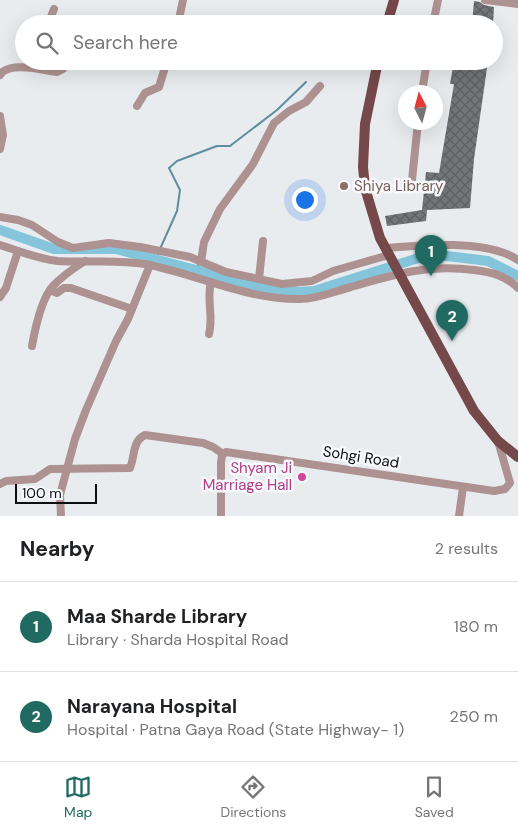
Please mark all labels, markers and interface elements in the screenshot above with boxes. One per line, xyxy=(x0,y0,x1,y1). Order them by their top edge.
search box xyxy=(15,15,503,70)
icon: search xyxy=(33,29,61,57)
text: Search here xyxy=(73,30,178,55)
north arrow xyxy=(398,85,443,130)
place label: Shiya Library xyxy=(354,176,444,196)
marker: Shiya Library xyxy=(338,180,350,192)
your location xyxy=(292,187,318,213)
pin: 1 xyxy=(415,235,447,276)
pin: 2 xyxy=(436,300,468,341)
street label: Sohgi Road xyxy=(321,441,401,473)
place label: Shyam Ji Marriage Hall xyxy=(203,458,292,495)
marker: Shyam Ji Marriage Hall xyxy=(296,471,308,483)
scale bar xyxy=(15,481,98,504)
text: 100 m xyxy=(22,484,62,502)
text: Nearby xyxy=(20,535,94,563)
text: 2 results xyxy=(435,538,498,559)
text: Maa Sharde Library xyxy=(67,604,247,629)
text: 1 xyxy=(33,616,39,637)
text: 180 m xyxy=(454,616,498,637)
text: Library · Sharda Hospital Road xyxy=(67,629,289,650)
text: Narayana Hospital xyxy=(67,694,237,719)
text: 2 xyxy=(31,706,41,727)
text: 250 m xyxy=(450,706,498,727)
text: Hospital · Patna Gaya Road (State Highway- 1) xyxy=(67,719,404,740)
tab: Map xyxy=(64,773,92,821)
tab: Directions xyxy=(221,773,286,821)
tab: Saved xyxy=(415,773,454,821)

